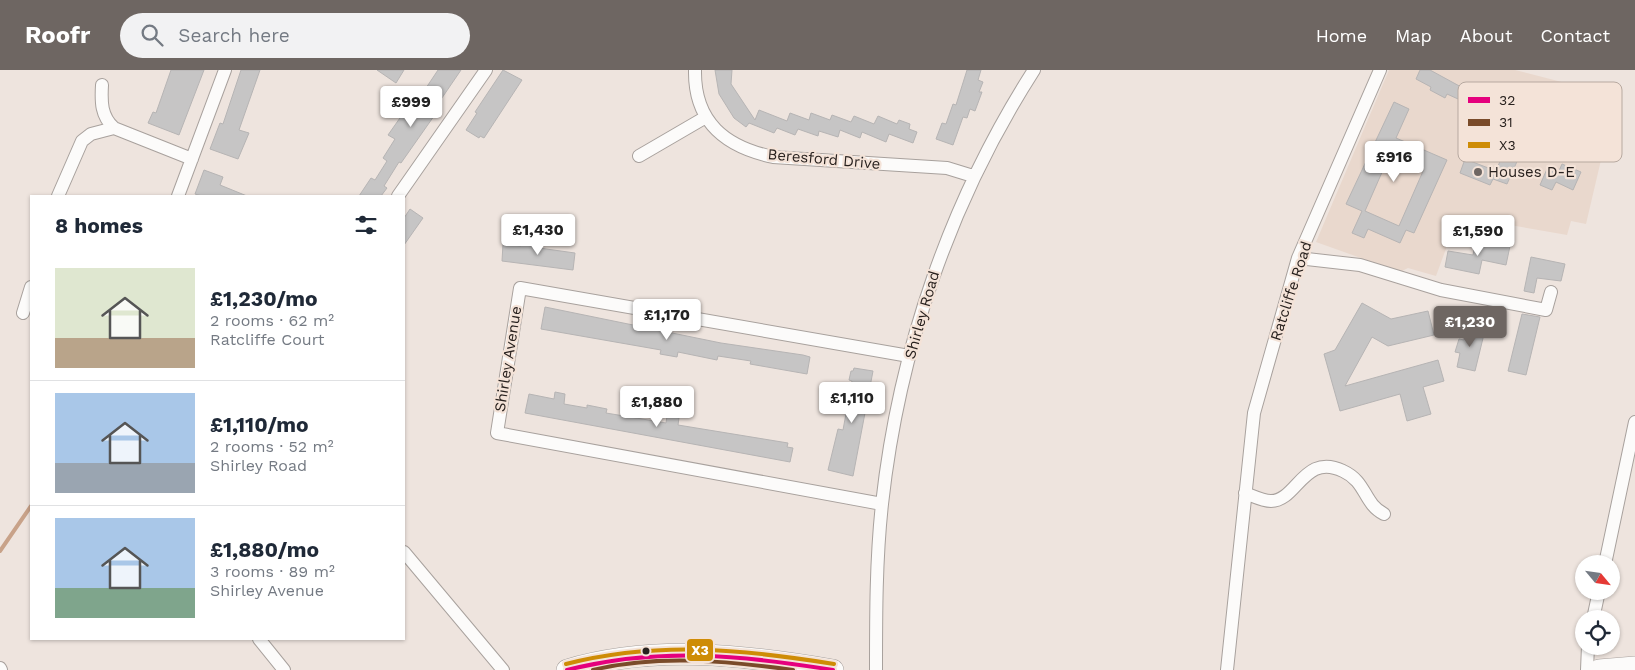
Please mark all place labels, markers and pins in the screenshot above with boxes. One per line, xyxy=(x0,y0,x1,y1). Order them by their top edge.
pin: £999 xyxy=(381,85,441,128)
pin: £916 xyxy=(1364,140,1424,183)
place label: Houses D-E xyxy=(1488,163,1575,181)
marker: Houses D-E xyxy=(1472,166,1484,178)
pin: £1,430 xyxy=(497,214,579,256)
pin: £1,590 xyxy=(1437,214,1519,257)
pin: £1,170 xyxy=(626,298,708,341)
pin: £1,230 xyxy=(1429,306,1511,348)
pin: £1,110 xyxy=(811,382,893,424)
pin: £1,880 xyxy=(616,386,698,428)
unlabelled marker xyxy=(641,646,651,656)

